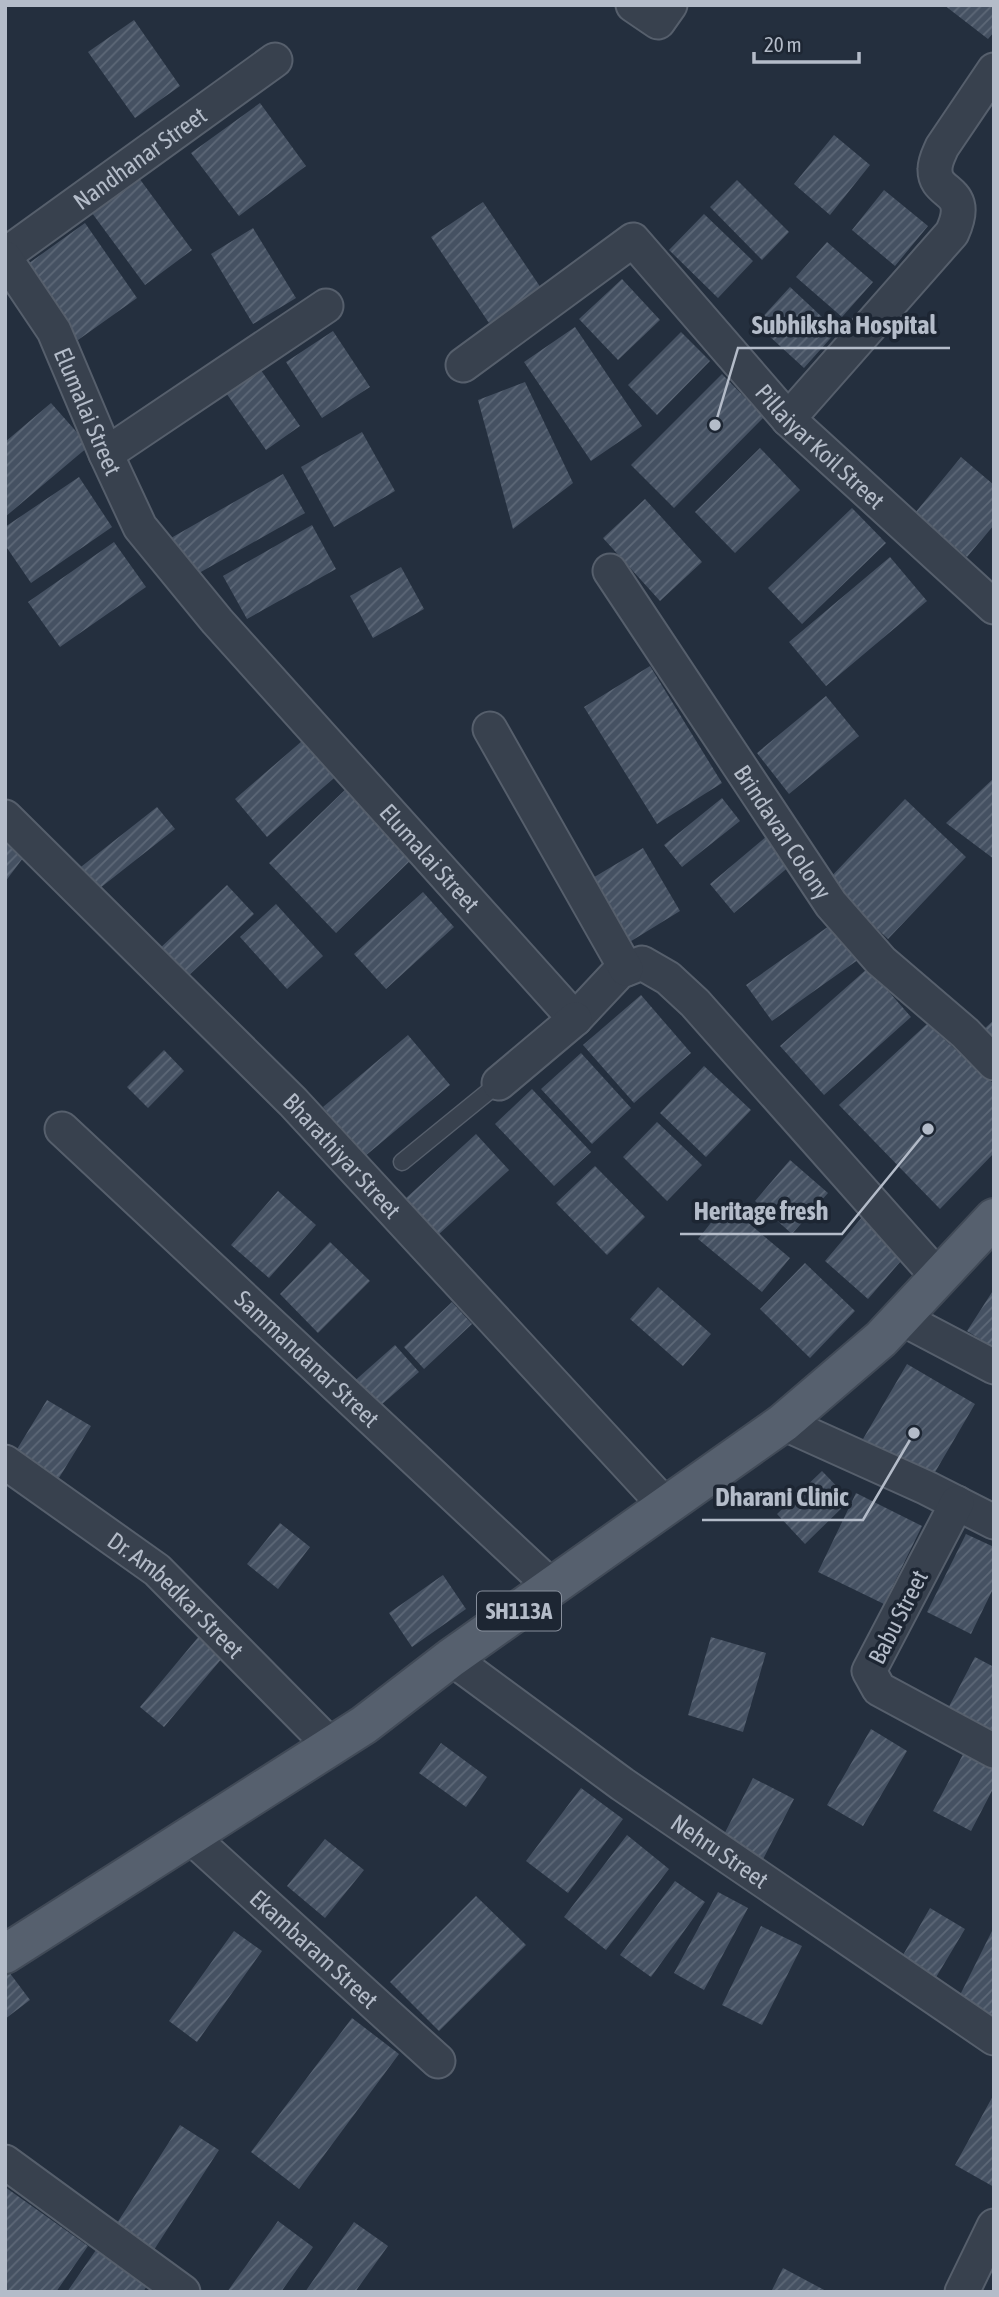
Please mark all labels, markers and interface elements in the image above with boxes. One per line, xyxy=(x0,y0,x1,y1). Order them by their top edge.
scale bar xyxy=(754,21,859,65)
text: 20 m xyxy=(764,32,802,56)
street label: Nandhanar Street xyxy=(68,101,211,215)
callout: Subhiksha Hospital xyxy=(738,301,950,348)
text: Subhiksha Hospital xyxy=(752,310,937,340)
street label: Elumalai Street xyxy=(49,343,127,479)
street label: Pillaiyar Koil Street xyxy=(750,379,890,514)
street label: Brindavan Colony xyxy=(729,760,837,904)
street label: Elumalai Street xyxy=(375,798,485,917)
street label: Bharathiyar Street xyxy=(278,1087,407,1224)
callout: Heritage fresh xyxy=(680,1187,842,1234)
text: Heritage fresh xyxy=(694,1196,828,1226)
street label: Sammandanar Street xyxy=(230,1285,385,1432)
callout: Dharani Clinic xyxy=(702,1473,863,1520)
text: Dharani Clinic xyxy=(715,1482,849,1512)
street label: Dr. Ambedkar Street xyxy=(103,1526,250,1663)
street label: Babu Street xyxy=(863,1566,933,1668)
road number: SH113A xyxy=(477,1592,561,1630)
street label: Nehru Street xyxy=(666,1808,774,1893)
street label: Ekambaram Street xyxy=(245,1884,384,2014)

